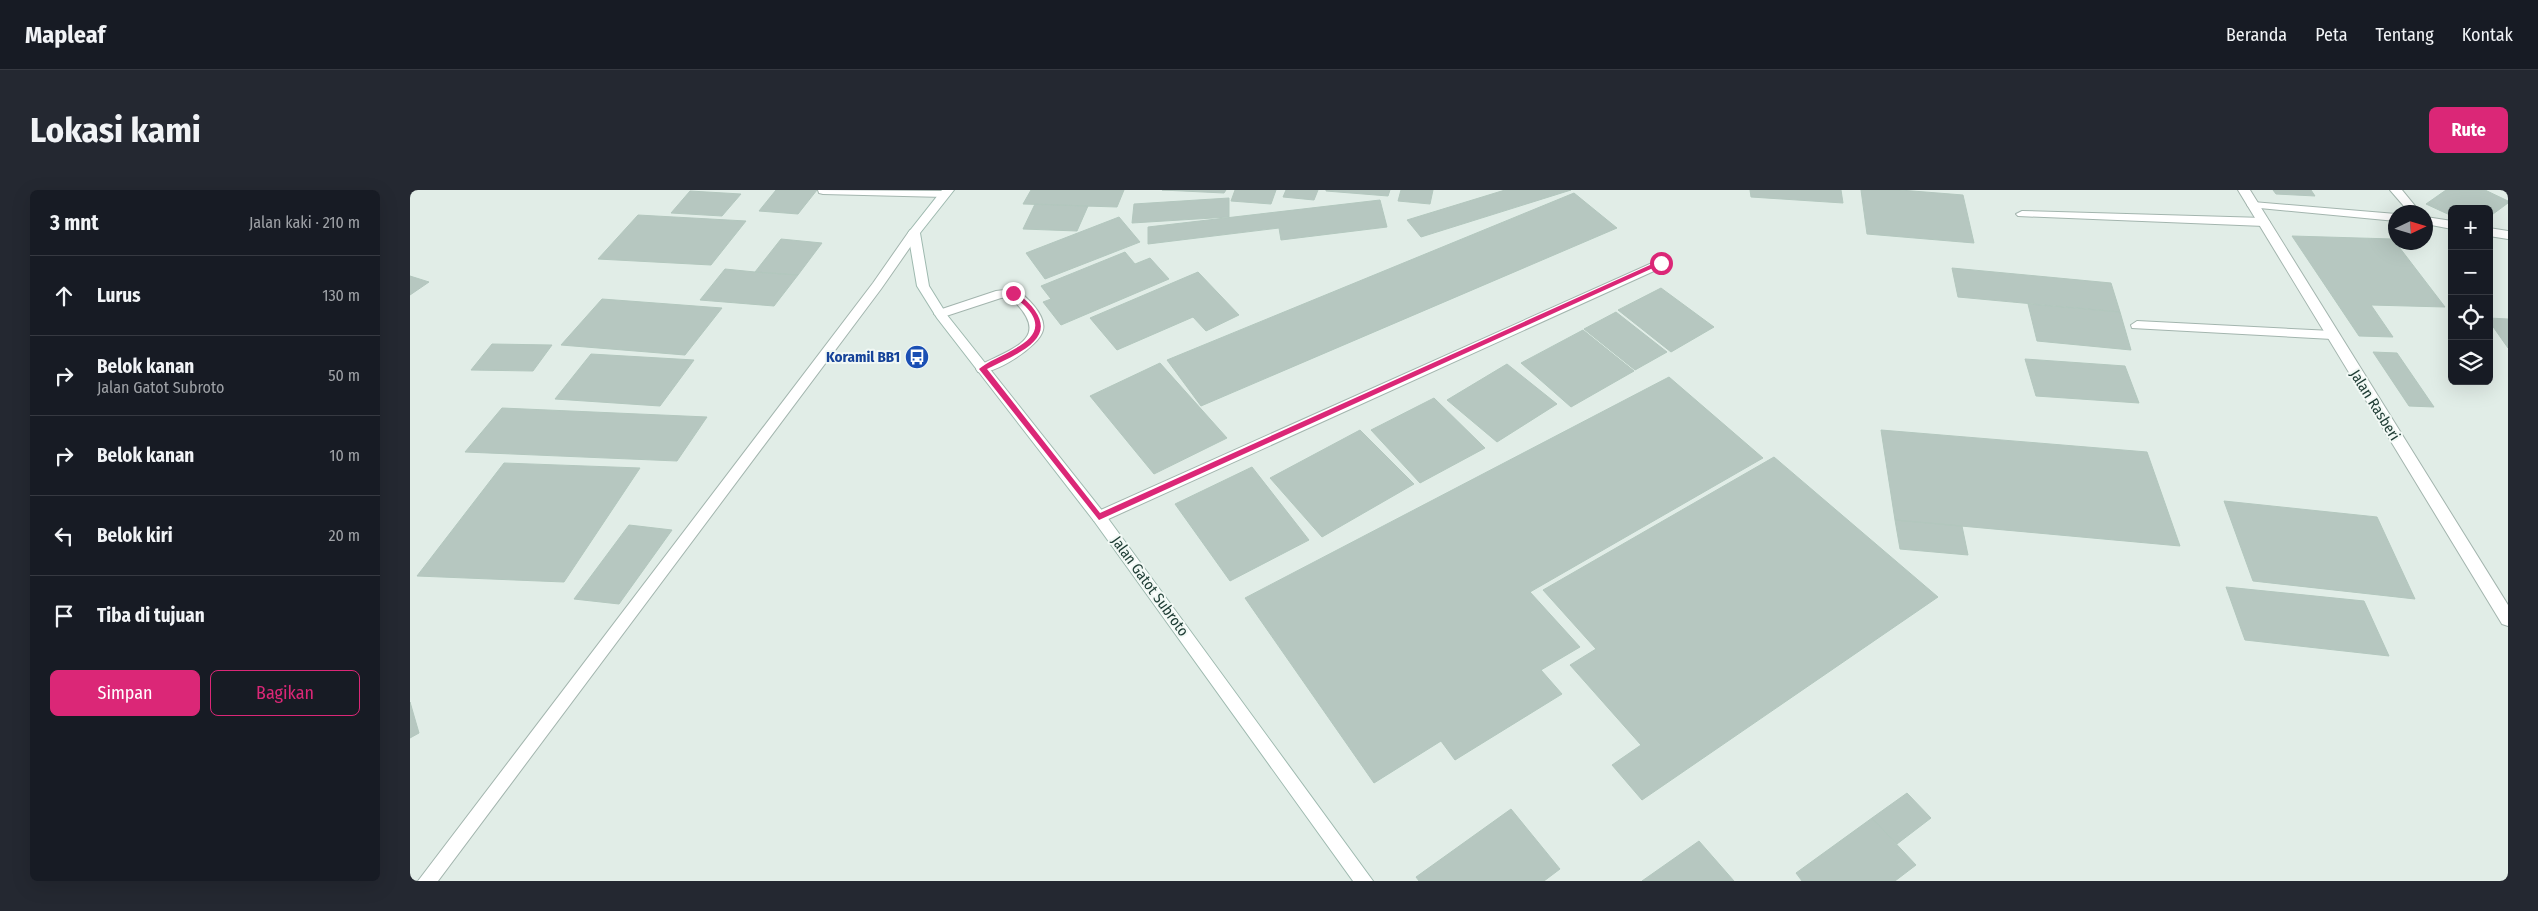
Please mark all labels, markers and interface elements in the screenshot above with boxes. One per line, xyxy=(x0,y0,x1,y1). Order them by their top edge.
text: Mapleaf xyxy=(25,21,105,49)
text: Beranda xyxy=(2226,24,2287,46)
text: Peta xyxy=(2315,24,2348,46)
text: Tentang xyxy=(2376,24,2434,46)
text: Kontak xyxy=(2462,24,2513,46)
button: Rute xyxy=(2429,107,2508,153)
text: Lokasi kami xyxy=(30,109,201,151)
north arrow xyxy=(2388,205,2433,250)
map controls xyxy=(2448,205,2493,385)
button: + xyxy=(2448,205,2493,250)
text: 3 mnt xyxy=(50,210,99,236)
text: Jalan kaki · 210 m xyxy=(249,213,360,232)
button: − xyxy=(2448,250,2493,295)
route start xyxy=(1650,252,1673,275)
icon: ahead xyxy=(50,282,78,310)
route end xyxy=(1002,282,1025,305)
text: Lurus xyxy=(97,284,141,307)
text: 130 m xyxy=(322,286,360,305)
button: locate xyxy=(2448,295,2493,340)
button: layers xyxy=(2448,340,2493,385)
bus stop icon: Koramil BB1 xyxy=(904,344,930,370)
place label: Koramil BB1 xyxy=(826,348,900,366)
text: Belok kanan xyxy=(97,355,194,378)
icon: right xyxy=(50,362,78,390)
text: 50 m xyxy=(328,366,360,385)
street label: Jalan Rasberi xyxy=(2346,366,2404,444)
text: Jalan Gatot Subroto xyxy=(97,378,224,397)
icon: right xyxy=(50,442,78,470)
text: Belok kanan xyxy=(97,444,194,467)
text: 10 m xyxy=(329,446,360,465)
icon: left xyxy=(50,522,78,550)
text: Belok kiri xyxy=(97,524,173,547)
text: 20 m xyxy=(329,526,360,545)
street label: Jalan Gatot Subroto xyxy=(1108,532,1192,640)
icon: arrive xyxy=(50,602,78,630)
text: Tiba di tujuan xyxy=(97,604,205,627)
button: Simpan xyxy=(50,670,200,716)
button: Bagikan xyxy=(210,670,360,716)

